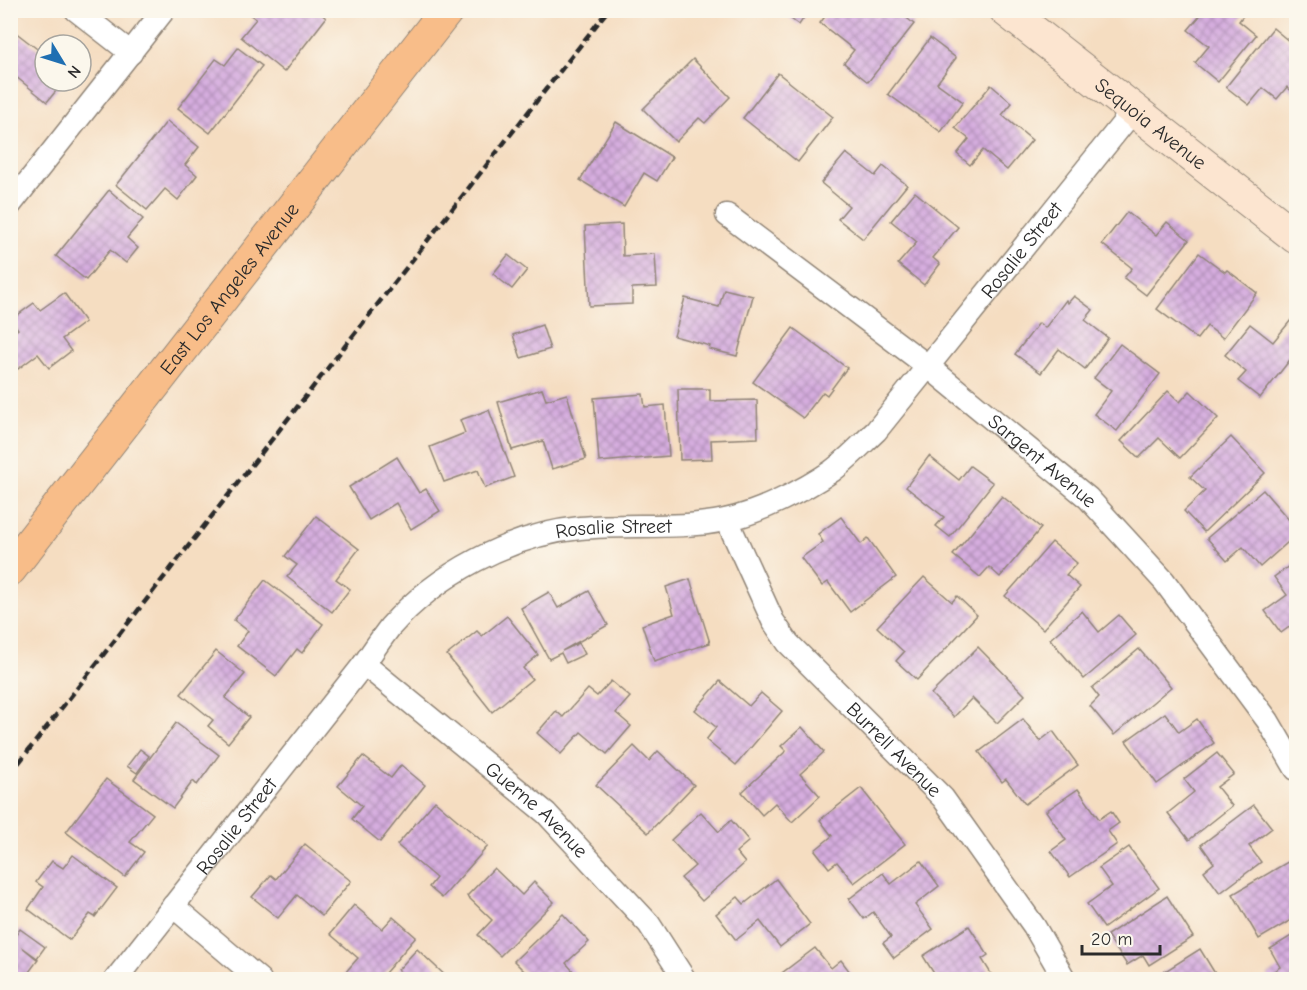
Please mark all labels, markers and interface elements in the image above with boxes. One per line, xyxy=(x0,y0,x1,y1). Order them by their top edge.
north arrow xyxy=(33,33,93,93)
text: N xyxy=(64,62,84,81)
street label: Sequoia Avenue xyxy=(1090,73,1211,174)
street label: Rosalie Street xyxy=(976,197,1068,303)
street label: East Los Angeles Avenue xyxy=(155,198,304,379)
street label: Sargent Avenue xyxy=(983,410,1102,512)
street label: Rosalie Street xyxy=(554,515,673,543)
street label: Burrell Avenue xyxy=(842,698,946,802)
street label: Guerne Avenue xyxy=(480,757,592,863)
street label: Rosalie Street xyxy=(192,772,283,879)
scale bar xyxy=(1082,918,1160,956)
text: 20 m xyxy=(1091,929,1132,950)

